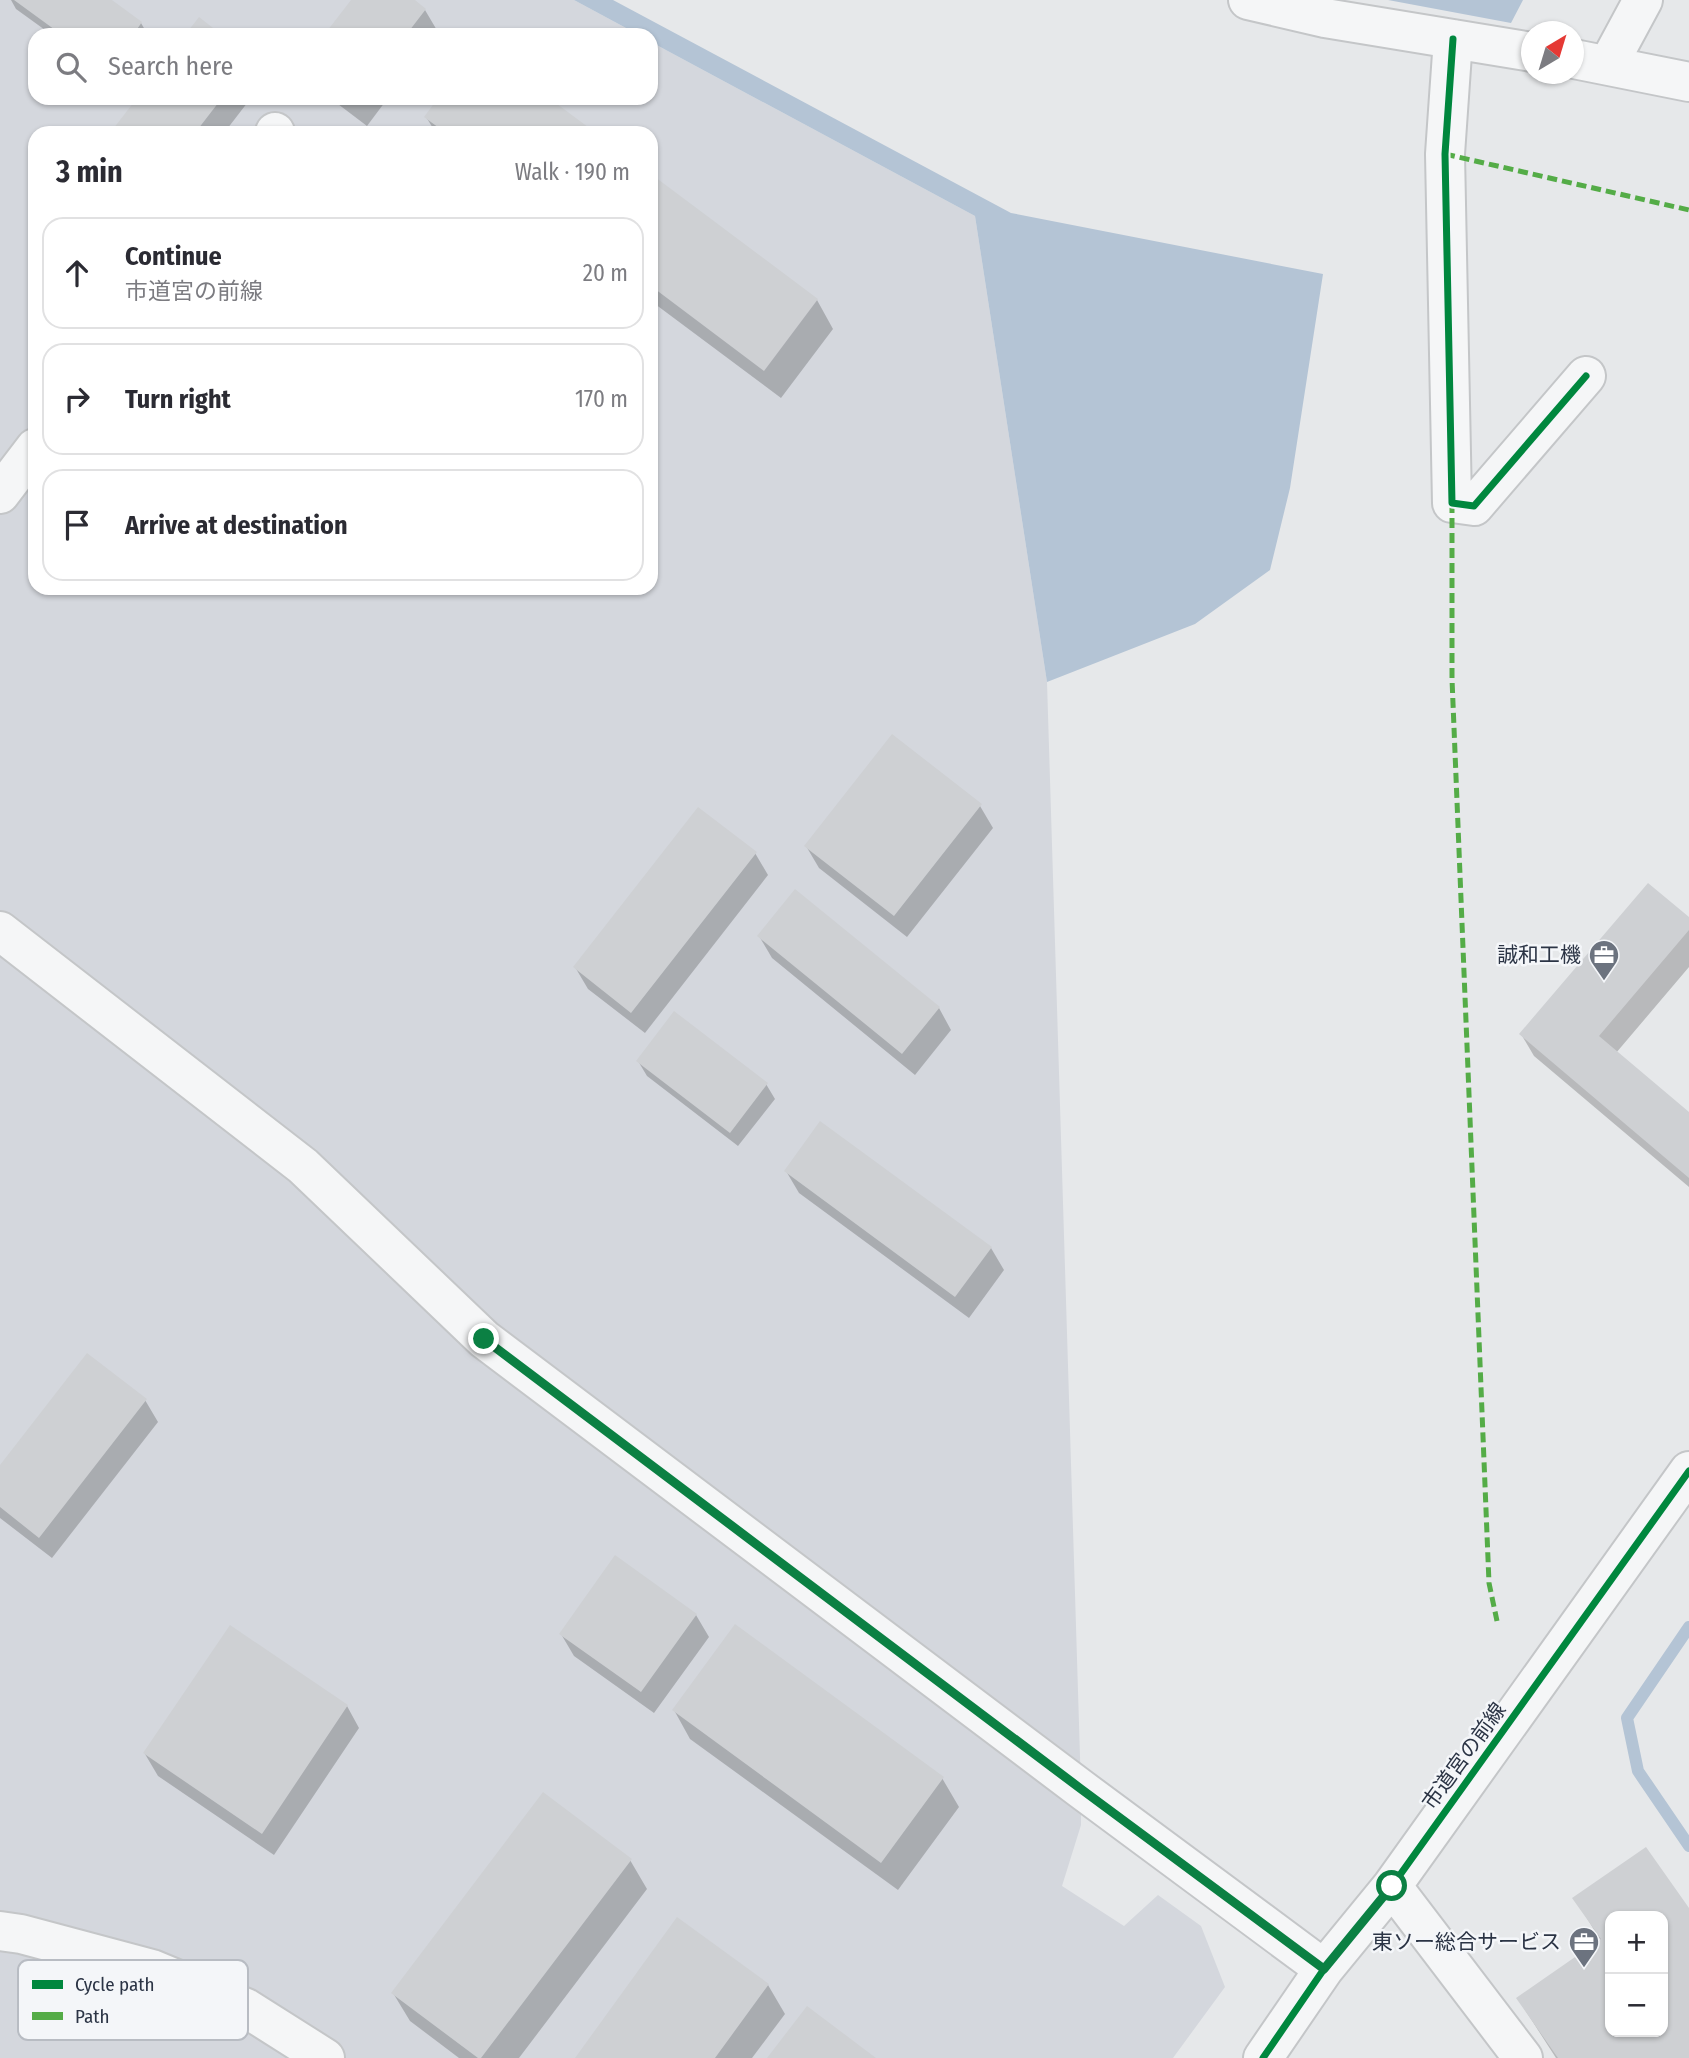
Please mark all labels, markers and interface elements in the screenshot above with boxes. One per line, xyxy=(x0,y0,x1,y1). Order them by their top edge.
north arrow xyxy=(1521,21,1584,84)
search box xyxy=(28,28,658,105)
icon: search xyxy=(52,48,90,86)
text: Search here xyxy=(108,51,233,82)
text: 3 min xyxy=(56,154,123,190)
text: Walk · 190 m xyxy=(515,158,630,186)
text: Continue xyxy=(125,241,222,272)
icon: ahead xyxy=(58,254,96,292)
text: 20 m xyxy=(583,259,628,287)
text: 市道宮の前線 xyxy=(125,277,263,305)
icon: right xyxy=(58,380,96,418)
text: Turn right xyxy=(125,384,231,415)
text: 170 m xyxy=(575,385,628,413)
icon: arrive xyxy=(58,506,96,544)
text: Arrive at destination xyxy=(125,510,348,541)
office icon: 誠和工機 xyxy=(1587,938,1621,982)
place label: 誠和工機 xyxy=(1497,942,1581,968)
route end xyxy=(468,1323,499,1354)
street label: 市道宮の前線 xyxy=(1416,1697,1512,1815)
route start xyxy=(1376,1870,1407,1901)
map controls xyxy=(1605,1911,1668,2037)
button: + xyxy=(1605,1911,1668,1974)
office icon: 東ソー総合サービス xyxy=(1567,1925,1601,1969)
place label: 東ソー総合サービス xyxy=(1372,1929,1561,1955)
legend xyxy=(18,1960,248,2040)
text: Cycle path xyxy=(75,1973,154,1996)
button: − xyxy=(1605,1974,1668,2037)
text: Path xyxy=(75,2005,110,2028)

